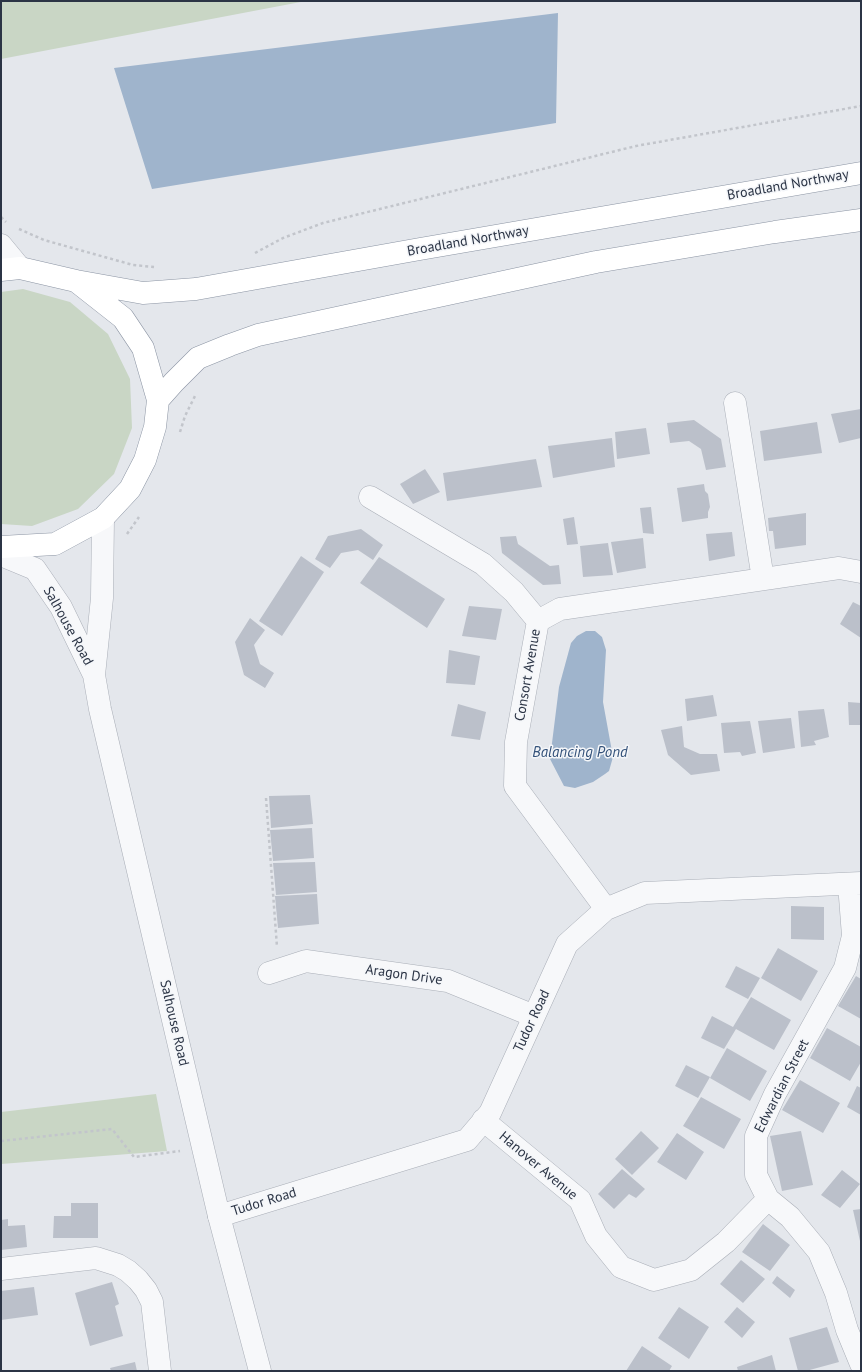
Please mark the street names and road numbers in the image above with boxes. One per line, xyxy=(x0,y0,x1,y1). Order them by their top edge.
street label: Broadland Northway xyxy=(726,166,850,204)
street label: Broadland Northway xyxy=(406,222,530,260)
street label: Salhouse Road xyxy=(39,584,97,668)
street label: Consort Avenue xyxy=(512,628,544,722)
street label: Aragon Drive xyxy=(364,961,444,989)
street label: Salhouse Road xyxy=(156,978,192,1068)
street label: Tudor Road xyxy=(510,987,554,1055)
street label: Edwardian Street xyxy=(751,1037,813,1135)
street label: Hanover Avenue xyxy=(495,1128,581,1204)
street label: Tudor Road xyxy=(229,1184,299,1220)

